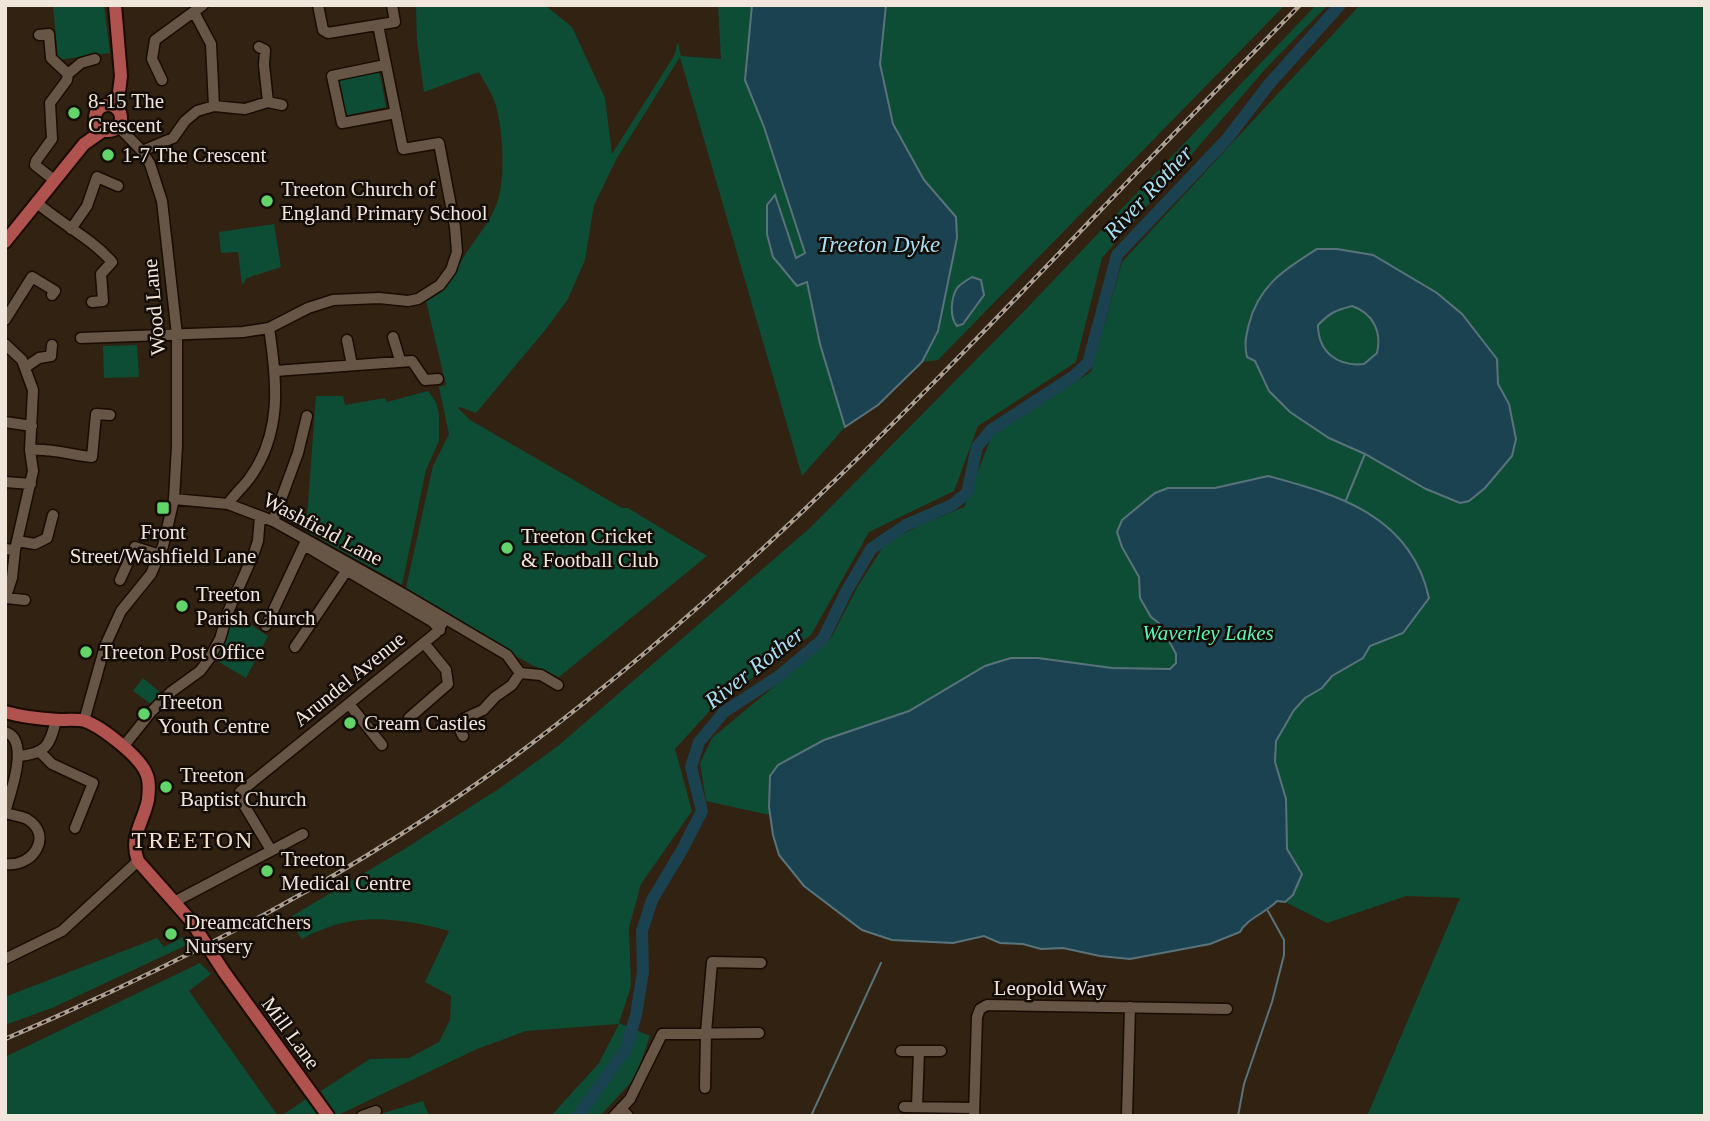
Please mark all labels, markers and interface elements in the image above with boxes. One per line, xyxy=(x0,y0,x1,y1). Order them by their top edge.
place label: 8-15 The Crescent xyxy=(88,89,164,137)
marker: 8-15 The Crescent xyxy=(66,105,82,121)
water label: River Rother xyxy=(1098,140,1199,245)
place label: 1-7 The Crescent xyxy=(122,143,266,167)
marker: 1-7 The Crescent xyxy=(100,147,116,163)
place label: Treeton Church of England Primary School xyxy=(281,177,488,225)
marker: Treeton Church of England Primary School xyxy=(259,193,275,209)
water label: Treeton Dyke xyxy=(818,232,940,257)
street label: Wood Lane xyxy=(138,258,170,356)
street label: Washfield Lane xyxy=(259,487,387,571)
marker: Front Street/Washfield Lane xyxy=(155,500,171,516)
place label: Front Street/Washfield Lane xyxy=(70,520,256,568)
place label: Treeton Cricket & Football Club xyxy=(521,524,659,572)
marker: Treeton Cricket & Football Club xyxy=(499,540,515,556)
place label: Treeton Parish Church xyxy=(196,582,316,630)
marker: Treeton Parish Church xyxy=(174,598,190,614)
water label: River Rother xyxy=(699,621,809,714)
park label: Waverley Lakes xyxy=(1142,621,1274,645)
street label: Arundel Avenue xyxy=(288,627,410,731)
place label: Treeton Post Office xyxy=(100,640,265,664)
marker: Treeton Post Office xyxy=(78,644,94,660)
place label: Treeton Youth Centre xyxy=(158,690,270,738)
marker: Treeton Youth Centre xyxy=(136,706,152,722)
place label: Cream Castles xyxy=(364,711,486,735)
marker: Cream Castles xyxy=(342,715,358,731)
place label: Treeton Baptist Church xyxy=(180,763,307,811)
marker: Treeton Baptist Church xyxy=(158,779,174,795)
district label: TREETON xyxy=(132,827,254,853)
place label: Treeton Medical Centre xyxy=(281,847,411,895)
marker: Treeton Medical Centre xyxy=(259,863,275,879)
place label: Dreamcatchers Nursery xyxy=(185,910,311,958)
marker: Dreamcatchers Nursery xyxy=(163,926,179,942)
street label: Leopold Way xyxy=(994,976,1107,1000)
street label: Mill Lane xyxy=(257,992,325,1074)

